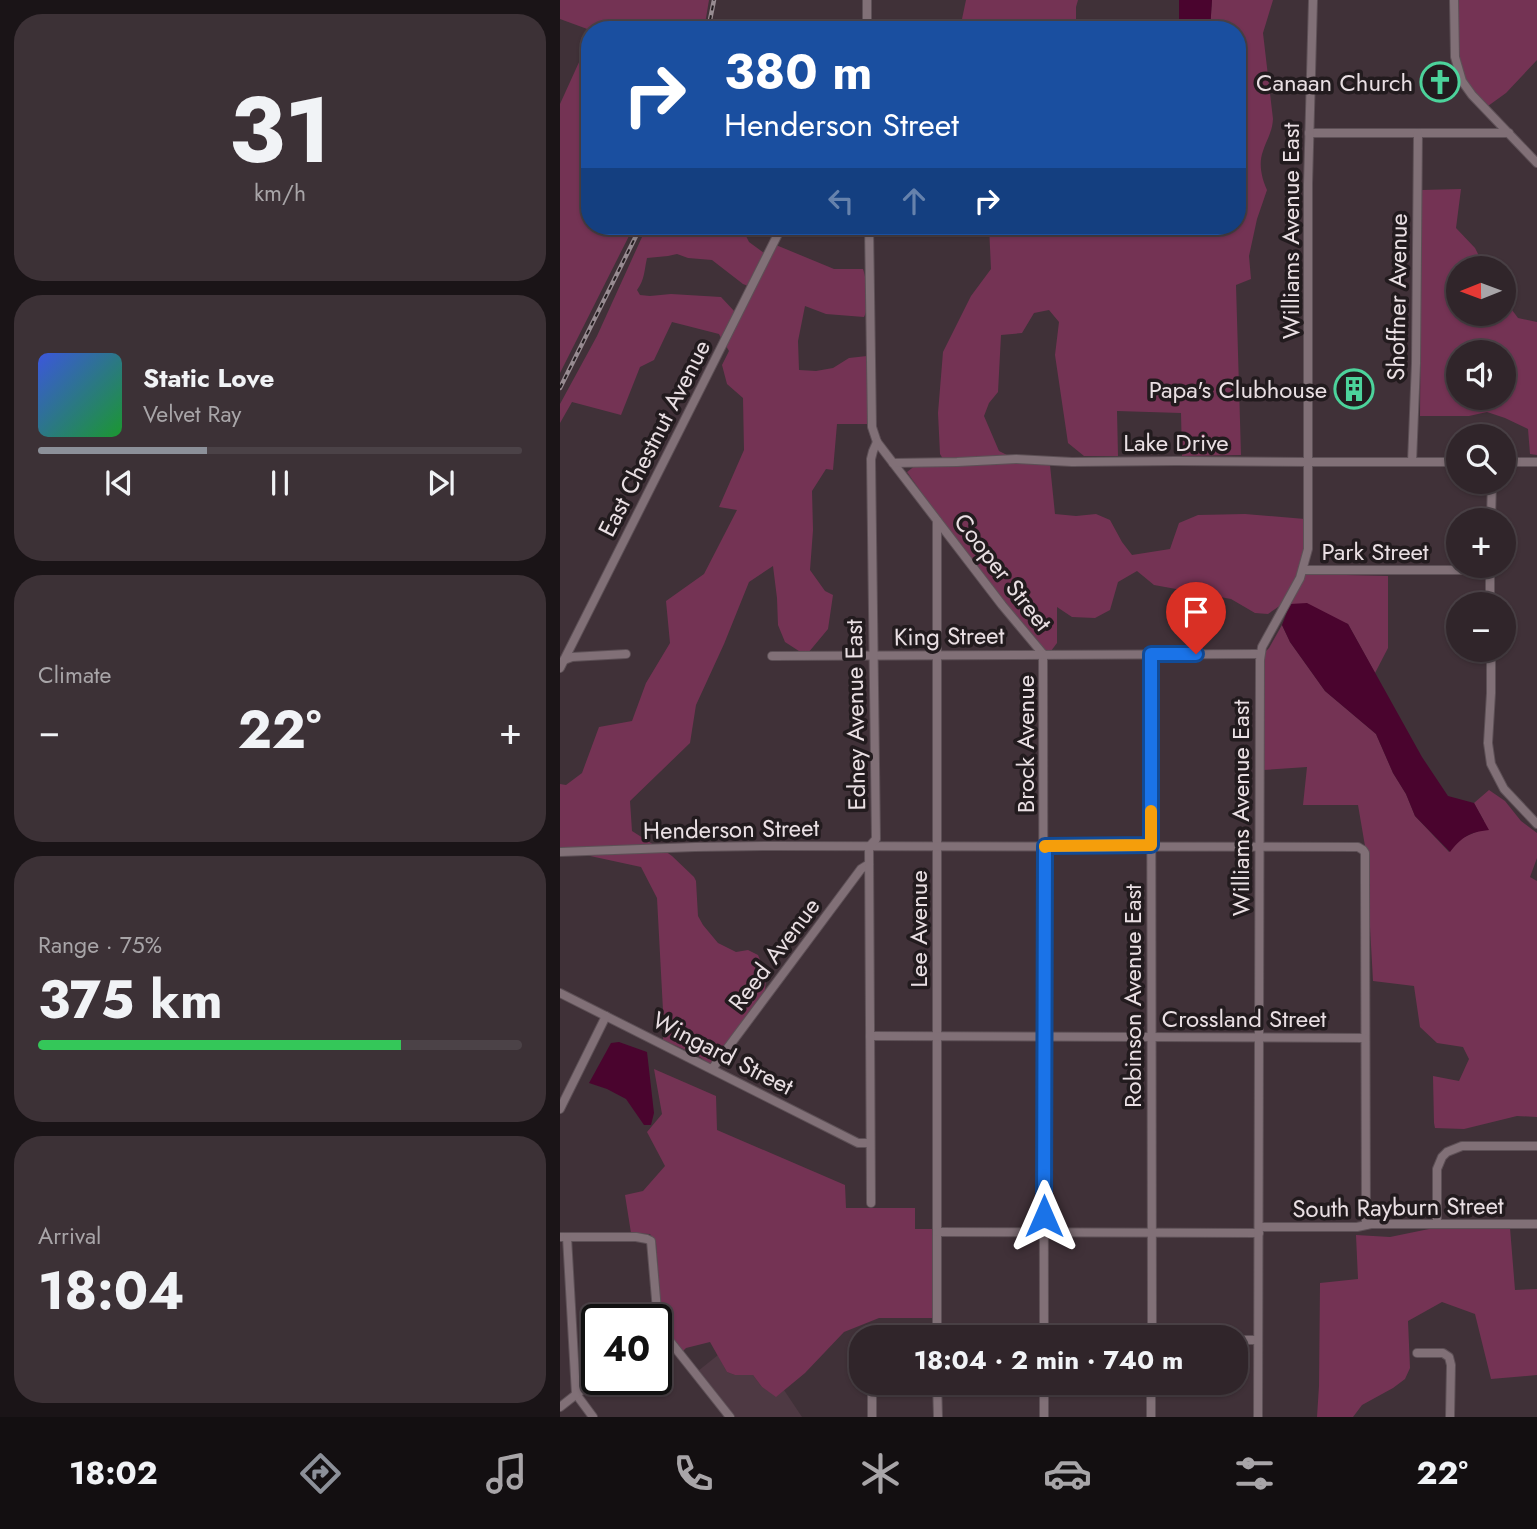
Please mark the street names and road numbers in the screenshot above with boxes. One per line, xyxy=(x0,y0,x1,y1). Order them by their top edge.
street label: Williams Avenue East xyxy=(1273,122,1308,339)
street label: Shoffner Avenue xyxy=(1378,213,1416,381)
street label: East Chestnut Avenue xyxy=(589,333,719,543)
street label: Lake Drive xyxy=(1123,425,1229,460)
street label: Cooper Street xyxy=(946,506,1060,639)
street label: Park Street xyxy=(1321,534,1429,569)
street label: King Street xyxy=(893,618,1005,654)
street label: Edney Avenue East xyxy=(836,619,874,811)
street label: Brock Avenue xyxy=(1008,675,1043,813)
street label: Williams Avenue East xyxy=(1223,699,1258,916)
street label: Henderson Street xyxy=(643,810,820,848)
street label: Lee Avenue xyxy=(901,870,936,988)
street label: Robinson Avenue East xyxy=(1115,884,1150,1108)
street label: Reed Avenue xyxy=(720,890,828,1018)
street label: Crossland Street xyxy=(1162,1001,1327,1036)
street label: Wingard Street xyxy=(646,1002,800,1104)
street label: South Rayburn Street xyxy=(1292,1188,1504,1226)

